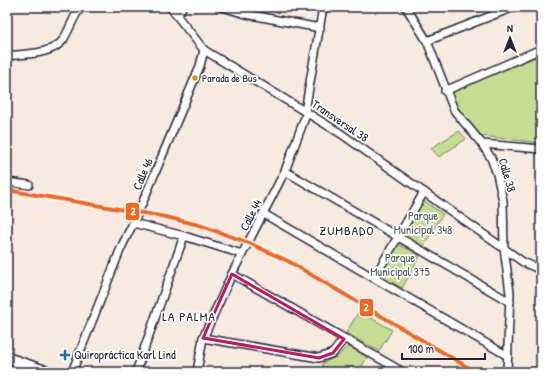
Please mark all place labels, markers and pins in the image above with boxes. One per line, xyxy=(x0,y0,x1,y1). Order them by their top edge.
place label: Parada de Bus xyxy=(202,71,257,85)
marker: Parada de Bus xyxy=(190,73,200,83)
place label: Quiropráctica Karl Lind xyxy=(74,346,176,363)
marker: Quiropráctica Karl Lind xyxy=(59,349,71,361)

